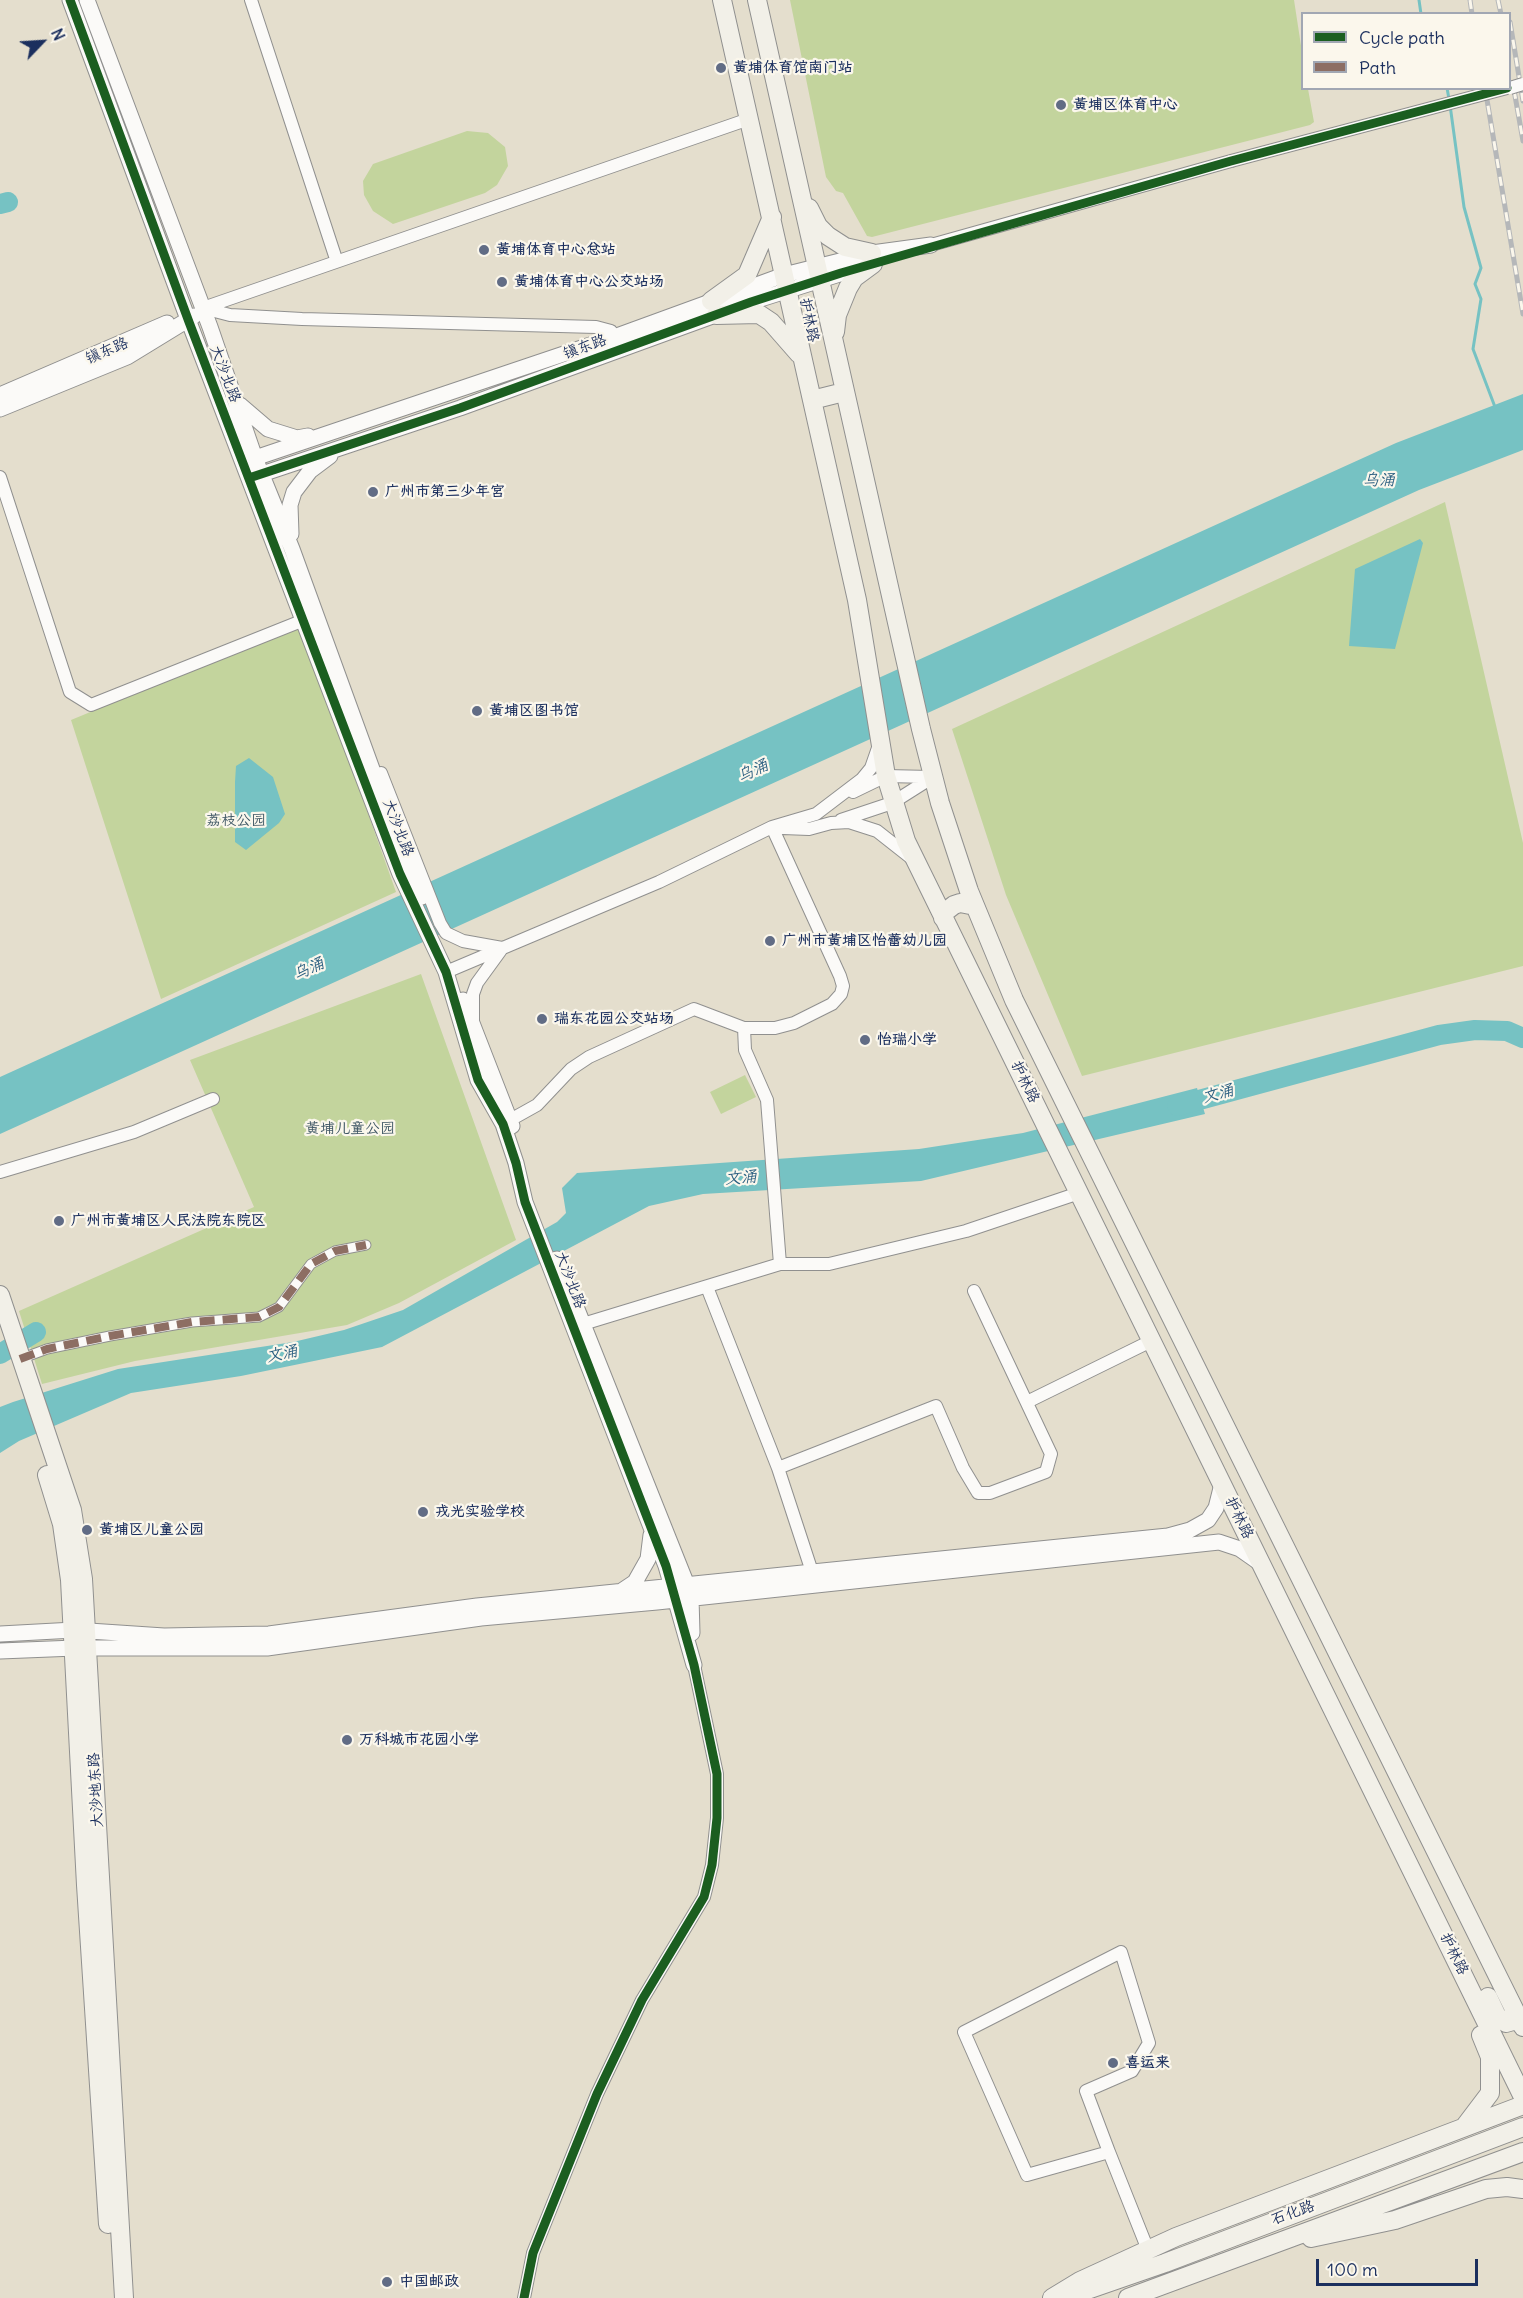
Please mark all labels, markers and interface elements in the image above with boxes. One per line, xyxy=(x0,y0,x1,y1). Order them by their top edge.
north arrow xyxy=(12,12,72,72)
legend xyxy=(1301,12,1511,90)
text: N xyxy=(47,25,70,44)
text: Cycle path xyxy=(1359,26,1445,49)
text: Path xyxy=(1359,56,1396,79)
place label: 黄埔体育馆南门站 xyxy=(733,59,853,77)
marker: 黄埔体育馆南门站 xyxy=(714,61,728,75)
place label: 黄埔区体育中心 xyxy=(1073,96,1178,114)
marker: 黄埔区体育中心 xyxy=(1054,98,1068,112)
place label: 黄埔体育中心总站 xyxy=(496,241,616,259)
marker: 黄埔体育中心总站 xyxy=(477,243,491,257)
place label: 黄埔体育中心公交站场 xyxy=(514,273,664,291)
marker: 黄埔体育中心公交站场 xyxy=(495,275,509,289)
street label: 护林路 xyxy=(796,296,822,344)
street label: 镇东路 xyxy=(561,331,609,363)
street label: 镇东路 xyxy=(83,334,131,368)
street label: 大沙北路 xyxy=(206,343,244,405)
water label: 乌涌 xyxy=(1363,470,1395,490)
place label: 广州市第三少年宫 xyxy=(385,483,505,501)
marker: 广州市第三少年宫 xyxy=(366,485,380,499)
place label: 黄埔区图书馆 xyxy=(489,702,579,720)
marker: 黄埔区图书馆 xyxy=(470,704,484,718)
water label: 乌涌 xyxy=(734,756,772,786)
street label: 大沙北路 xyxy=(379,797,417,859)
park label: 荔枝公园 xyxy=(206,812,266,830)
place label: 广州市黄埔区怡蕾幼儿园 xyxy=(782,932,947,950)
marker: 广州市黄埔区怡蕾幼儿园 xyxy=(763,934,777,948)
water label: 乌涌 xyxy=(290,954,328,984)
place label: 瑞东花园公交站场 xyxy=(554,1010,674,1028)
marker: 瑞东花园公交站场 xyxy=(535,1012,549,1026)
place label: 怡瑞小学 xyxy=(877,1031,937,1049)
marker: 怡瑞小学 xyxy=(858,1033,872,1047)
street label: 护林路 xyxy=(1007,1058,1043,1106)
water label: 文涌 xyxy=(1200,1081,1236,1107)
park label: 黄埔儿童公园 xyxy=(305,1120,395,1138)
water label: 文涌 xyxy=(724,1167,758,1189)
place label: 广州市黄埔区人民法院东院区 xyxy=(71,1212,266,1230)
marker: 广州市黄埔区人民法院东院区 xyxy=(52,1214,66,1228)
street label: 大沙北路 xyxy=(551,1249,589,1311)
water label: 文涌 xyxy=(264,1342,300,1366)
street label: 护林路 xyxy=(1221,1494,1257,1542)
place label: 戎光实验学校 xyxy=(435,1503,525,1521)
marker: 戎光实验学校 xyxy=(416,1505,430,1519)
place label: 黄埔区儿童公园 xyxy=(99,1521,204,1539)
marker: 黄埔区儿童公园 xyxy=(80,1523,94,1537)
place label: 万科城市花园小学 xyxy=(359,1731,479,1749)
marker: 万科城市花园小学 xyxy=(340,1733,354,1747)
street label: 大沙地东路 xyxy=(85,1752,107,1828)
street label: 护林路 xyxy=(1436,1930,1472,1978)
place label: 喜运来 xyxy=(1125,2054,1170,2072)
marker: 喜运来 xyxy=(1106,2056,1120,2070)
street label: 石化路 xyxy=(1269,2197,1317,2229)
scale bar xyxy=(1319,2247,1481,2285)
text: 100 m xyxy=(1327,2258,1378,2281)
place label: 中国邮政 xyxy=(399,2273,459,2291)
marker: 中国邮政 xyxy=(380,2275,394,2289)

